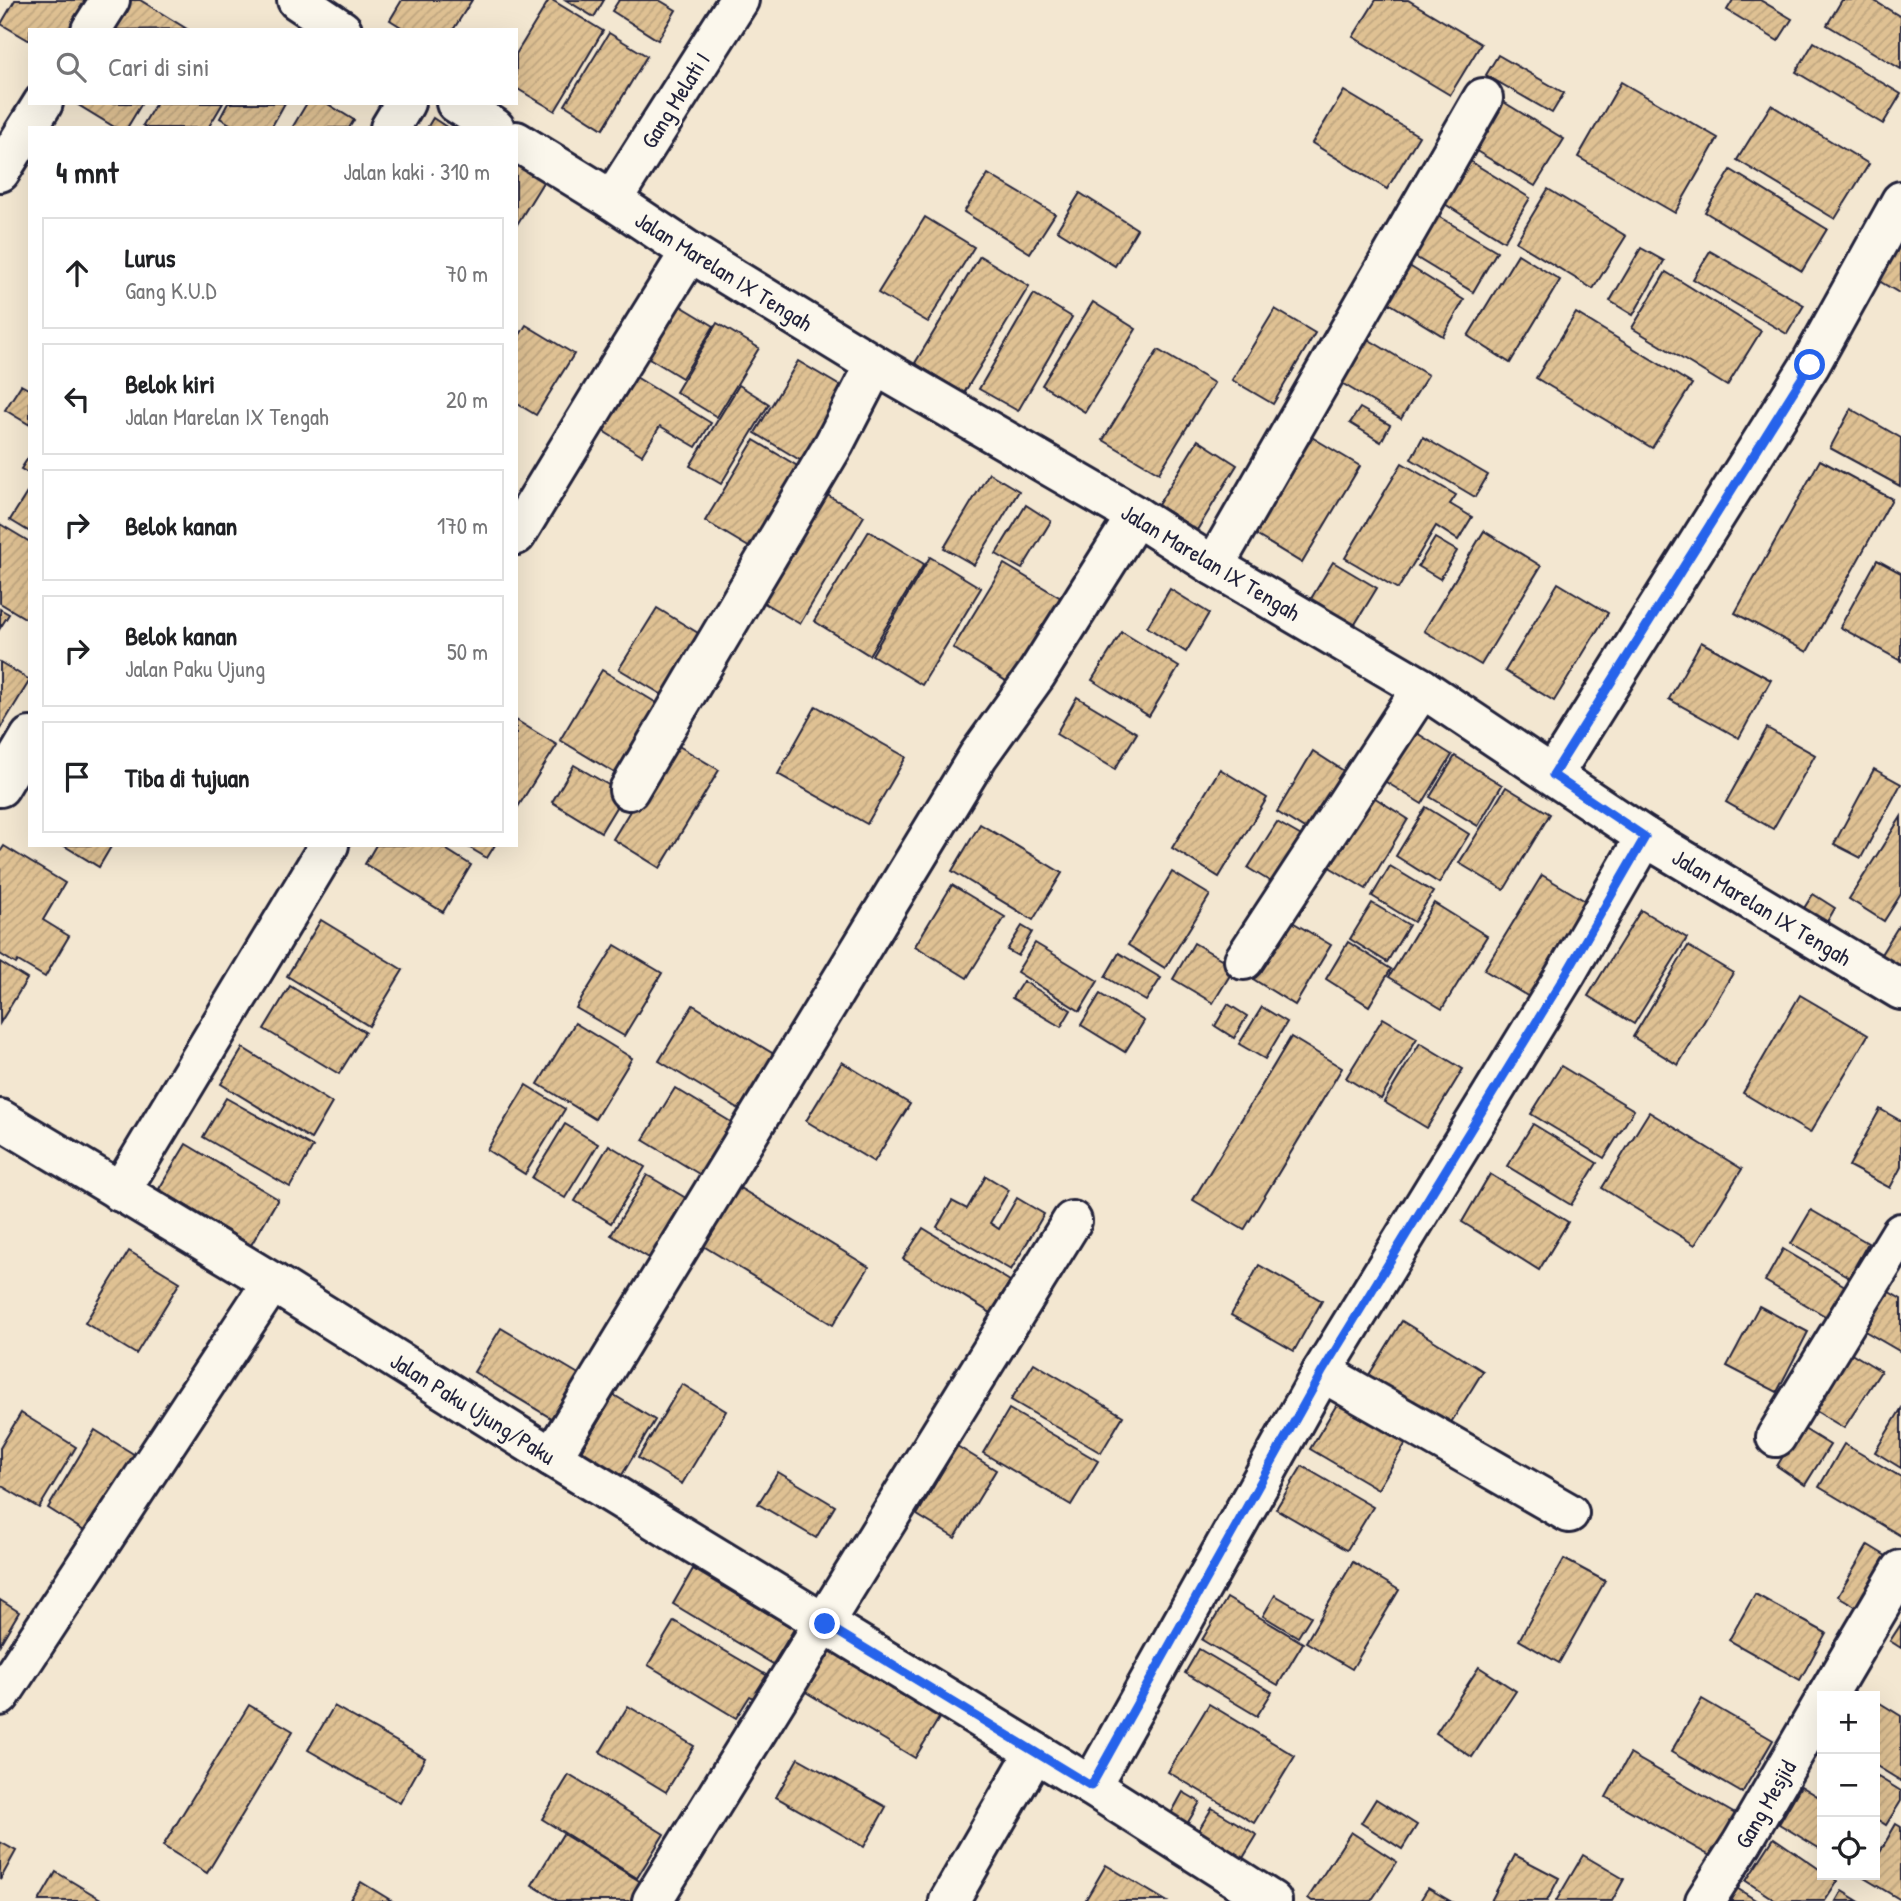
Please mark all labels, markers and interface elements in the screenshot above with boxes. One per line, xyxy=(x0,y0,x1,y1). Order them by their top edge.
search box xyxy=(28,28,518,105)
street label: Gang Melati I xyxy=(633,46,717,154)
icon: search xyxy=(52,48,90,86)
text: Cari di sini xyxy=(108,49,210,84)
text: 4 mnt xyxy=(56,152,118,192)
text: Jalan kaki · 310 m xyxy=(343,156,490,187)
street label: Jalan Marelan IX Tengah xyxy=(629,204,819,338)
text: Lurus xyxy=(125,240,176,275)
icon: ahead xyxy=(58,254,96,292)
text: 70 m xyxy=(445,258,488,289)
text: Gang K.U.D xyxy=(125,275,216,306)
route start xyxy=(1794,349,1825,380)
text: Belok kiri xyxy=(125,366,215,401)
icon: left xyxy=(58,380,96,418)
text: 20 m xyxy=(446,384,488,415)
text: Jalan Marelan IX Tengah xyxy=(125,401,329,432)
street label: Jalan Marelan IX Tengah xyxy=(1116,496,1307,628)
icon: right xyxy=(58,506,96,544)
text: Belok kanan xyxy=(125,508,237,543)
text: 170 m xyxy=(437,510,488,541)
text: Belok kanan xyxy=(125,618,237,653)
icon: right xyxy=(58,632,96,670)
text: 50 m xyxy=(447,636,488,667)
text: Jalan Paku Ujung xyxy=(125,653,265,684)
icon: arrive xyxy=(58,758,96,796)
text: Tiba di tujuan xyxy=(125,760,250,795)
street label: Jalan Marelan IX Tengah xyxy=(1667,841,1858,973)
street label: Jalan Paku Ujung/Paku xyxy=(385,1345,561,1471)
route end xyxy=(809,1608,840,1639)
map controls xyxy=(1817,1691,1880,1880)
button: + xyxy=(1817,1691,1880,1754)
street label: Gang Mesjid xyxy=(1727,1754,1803,1854)
button: − xyxy=(1817,1754,1880,1817)
button: locate xyxy=(1817,1817,1880,1880)

